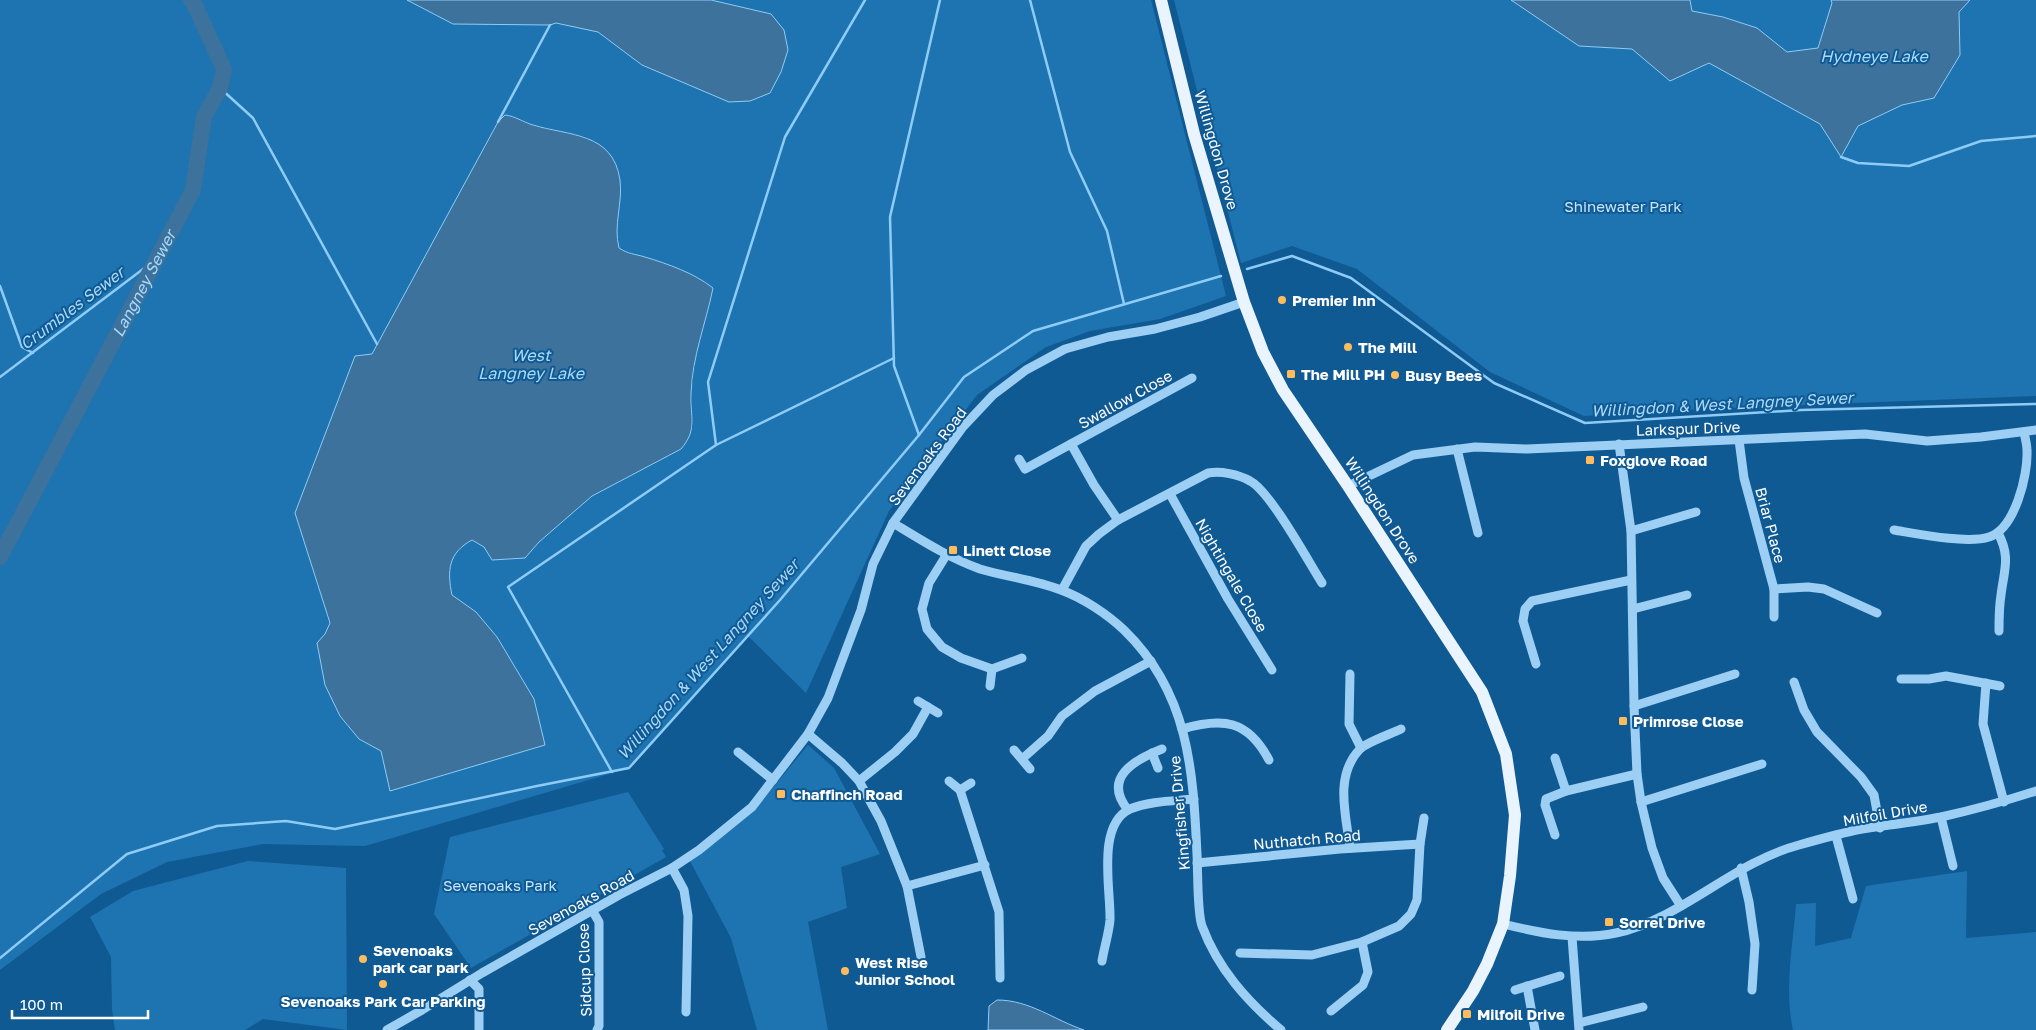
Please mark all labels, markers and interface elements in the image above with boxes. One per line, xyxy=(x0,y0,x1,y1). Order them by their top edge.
water label: Hydneye Lake xyxy=(1820,46,1930,66)
street label: Willingdon Drove xyxy=(1191,88,1243,212)
park label: Shinewater Park xyxy=(1564,197,1682,215)
water label: Langney Sewer xyxy=(108,224,181,340)
water label: Crumbles Sewer xyxy=(16,261,130,354)
place label: Premier Inn xyxy=(1292,291,1375,309)
marker: Premier Inn xyxy=(1276,294,1288,306)
place label: The Mill xyxy=(1358,338,1417,356)
marker: The Mill xyxy=(1342,341,1354,353)
water label: West Langney Lake xyxy=(478,345,586,383)
place label: The Mill PH xyxy=(1301,365,1385,383)
street label: Swallow Close xyxy=(1075,366,1175,432)
place label: Busy Bees xyxy=(1405,366,1482,384)
marker: The Mill PH xyxy=(1285,368,1297,380)
marker: Busy Bees xyxy=(1389,369,1401,381)
water label: Willingdon & West Langney Sewer xyxy=(1591,387,1856,421)
street label: Sevenoaks Road xyxy=(884,403,970,509)
street label: Larkspur Drive xyxy=(1635,417,1741,439)
place label: Foxglove Road xyxy=(1600,451,1707,469)
street label: Willingdon Drove xyxy=(1342,453,1424,567)
marker: Foxglove Road xyxy=(1584,454,1596,466)
street label: Briar Place xyxy=(1752,485,1790,565)
street label: Nightingale Close xyxy=(1192,515,1272,635)
place label: Linett Close xyxy=(963,541,1051,559)
marker: Linett Close xyxy=(947,544,959,556)
water label: Willingdon & West Langney Sewer xyxy=(613,553,805,763)
place label: Primrose Close xyxy=(1633,712,1744,730)
marker: Primrose Close xyxy=(1617,715,1629,727)
street label: Kingfisher Drive xyxy=(1165,755,1193,871)
place label: Chaffinch Road xyxy=(791,785,902,803)
marker: Chaffinch Road xyxy=(775,788,787,800)
street label: Milfoil Drive xyxy=(1841,797,1929,829)
street label: Nuthatch Road xyxy=(1252,825,1362,853)
street label: Sevenoaks Road xyxy=(525,865,637,939)
park label: Sevenoaks Park xyxy=(443,876,558,894)
place label: Sorrel Drive xyxy=(1619,913,1706,931)
marker: Sorrel Drive xyxy=(1603,916,1615,928)
street label: Sidcup Close xyxy=(573,923,595,1017)
place label: Sevenoaks park car park xyxy=(373,941,469,976)
marker: Sevenoaks park car park xyxy=(357,953,369,965)
place label: West Rise Junior School xyxy=(855,953,955,988)
marker: West Rise Junior School xyxy=(839,965,851,977)
marker: Sevenoaks Park Car Parking xyxy=(377,978,389,990)
scale bar xyxy=(12,988,149,1020)
place label: Sevenoaks Park Car Parking xyxy=(281,992,485,1010)
text: 100 m xyxy=(20,995,63,1013)
place label: Milfoil Drive xyxy=(1477,1005,1565,1023)
marker: Milfoil Drive xyxy=(1461,1008,1473,1020)

